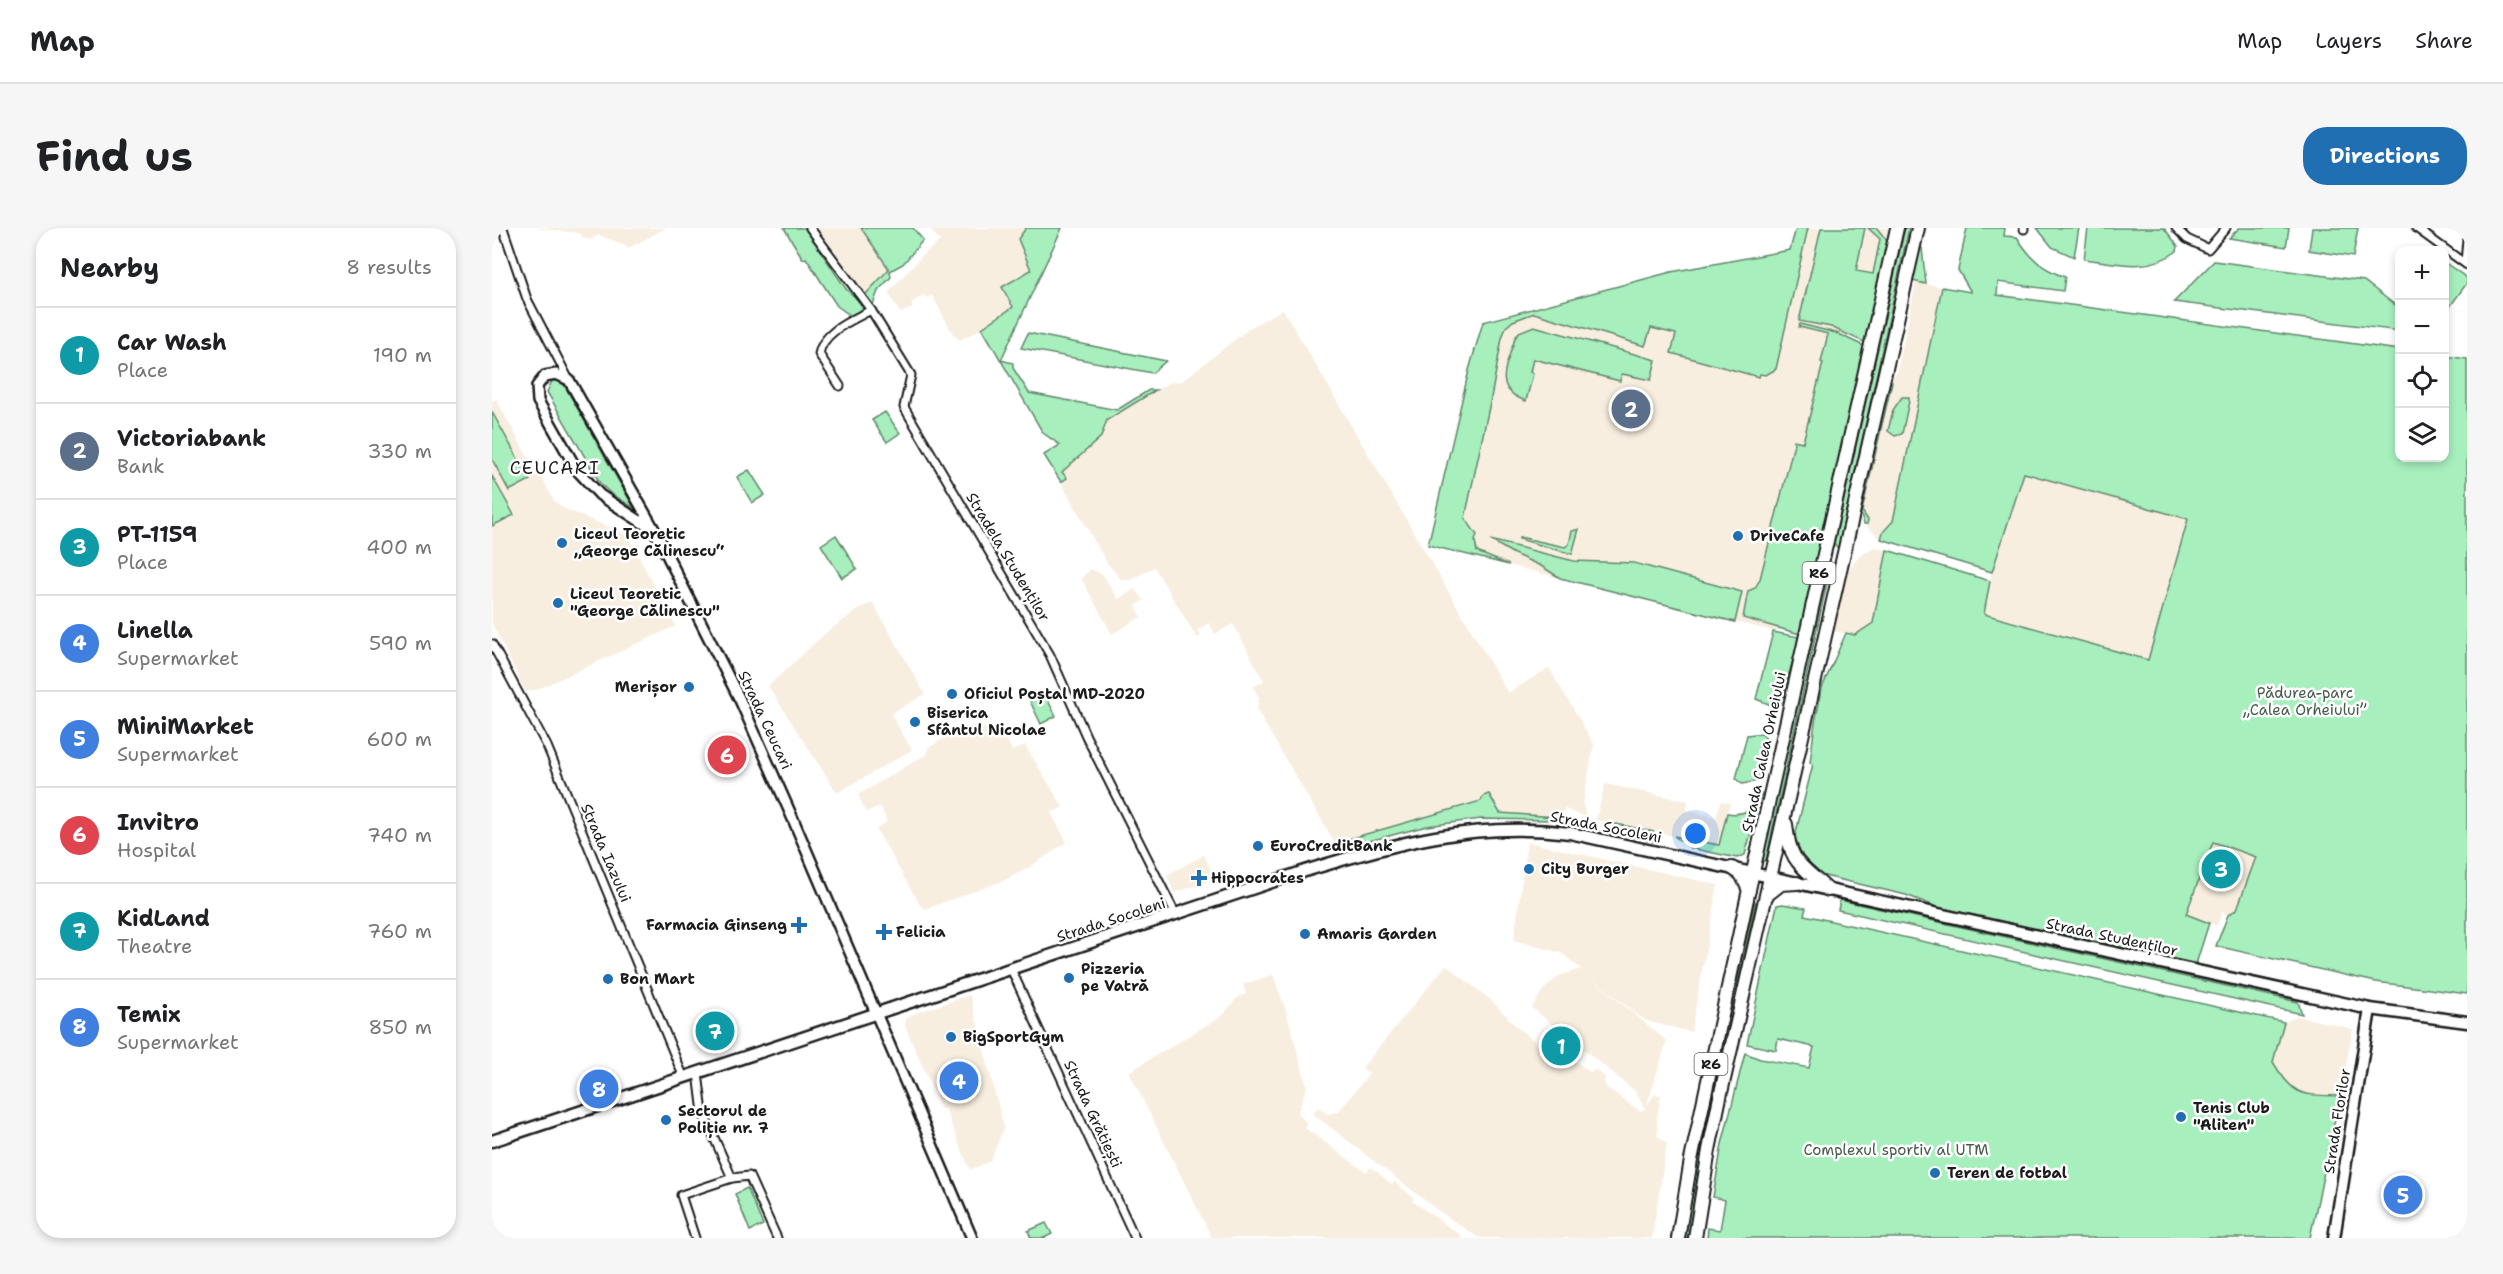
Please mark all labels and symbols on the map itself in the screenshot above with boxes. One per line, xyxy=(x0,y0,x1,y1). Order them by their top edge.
pin: 2 xyxy=(1612,386,1650,432)
district label: CEUCARI xyxy=(510,456,600,480)
street label: Stradela Studenților xyxy=(961,489,1054,626)
place label: Liceul Teoretic „George Călinescu“ xyxy=(574,524,724,561)
place label: DriveCafe xyxy=(1750,526,1824,546)
marker: DriveCafe xyxy=(1731,529,1745,543)
marker: Liceul Teoretic „George Călinescu“ xyxy=(555,536,569,550)
road number: R6 xyxy=(1802,562,1836,584)
place label: Liceul Teoretic "George Călinescu" xyxy=(570,584,720,621)
marker: Liceul Teoretic "George Călinescu" xyxy=(551,596,565,610)
street label: Strada Ceucari xyxy=(733,667,797,773)
street label: Strada Calea Orheiului xyxy=(1737,670,1791,834)
place label: Merișor xyxy=(615,677,677,698)
marker: Merișor xyxy=(682,680,696,694)
park label: Pădurea-parc „Calea Orheiului” xyxy=(2242,683,2367,720)
place label: Oficiul Poștal MD-2020 xyxy=(964,684,1145,705)
marker: Oficiul Poștal MD-2020 xyxy=(945,687,959,701)
place label: Biserica Sfântul Nicolae xyxy=(927,703,1046,740)
marker: Biserica Sfântul Nicolae xyxy=(908,715,922,729)
pin: 6 xyxy=(708,732,746,778)
street label: Strada Iazului xyxy=(576,801,636,905)
street label: Strada Socoleni xyxy=(1548,806,1664,848)
your location xyxy=(1681,819,1710,848)
place label: EuroCreditBank xyxy=(1270,836,1393,856)
marker: EuroCreditBank xyxy=(1251,839,1265,853)
pin: 3 xyxy=(2202,846,2240,892)
place label: City Burger xyxy=(1541,859,1629,879)
marker: City Burger xyxy=(1522,862,1536,876)
place label: Hippocrates xyxy=(1211,868,1304,888)
marker: Hippocrates xyxy=(1192,871,1206,885)
street label: Strada Socoleni xyxy=(1054,893,1168,947)
street label: Strada Studenților xyxy=(2044,913,2180,962)
place label: Farmacia Ginseng xyxy=(646,915,787,935)
marker: Farmacia Ginseng xyxy=(792,918,806,932)
place label: Felicia xyxy=(896,922,946,942)
place label: Amaris Garden xyxy=(1317,924,1437,944)
marker: Felicia xyxy=(877,925,891,939)
marker: Amaris Garden xyxy=(1298,927,1312,941)
place label: Pizzeria pe Vatră xyxy=(1081,959,1150,996)
place label: Bon Mart xyxy=(620,969,695,989)
marker: Pizzeria pe Vatră xyxy=(1062,971,1076,985)
marker: Bon Mart xyxy=(601,972,615,986)
pin: 7 xyxy=(696,1008,734,1054)
pin: 1 xyxy=(1542,1024,1580,1068)
place label: BigSportGym xyxy=(963,1027,1064,1047)
marker: BigSportGym xyxy=(944,1030,958,1044)
road number: R6 xyxy=(1694,1053,1728,1075)
street label: Strada Grătiești xyxy=(1058,1057,1127,1172)
pin: 4 xyxy=(940,1058,978,1104)
pin: 8 xyxy=(580,1066,618,1112)
street label: Strada Florilor xyxy=(2319,1067,2355,1175)
place label: Tenis Club "Aliten" xyxy=(2193,1098,2270,1135)
place label: Sectorul de Poliție nr. 7 xyxy=(678,1101,769,1139)
marker: Tenis Club "Aliten" xyxy=(2174,1110,2188,1124)
marker: Sectorul de Poliție nr. 7 xyxy=(659,1113,673,1127)
park label: Complexul sportiv al UTM xyxy=(1803,1140,1989,1160)
place label: Teren de fotbal xyxy=(1947,1163,2067,1183)
marker: Teren de fotbal xyxy=(1928,1166,1942,1180)
pin: 5 xyxy=(2384,1172,2422,1218)

